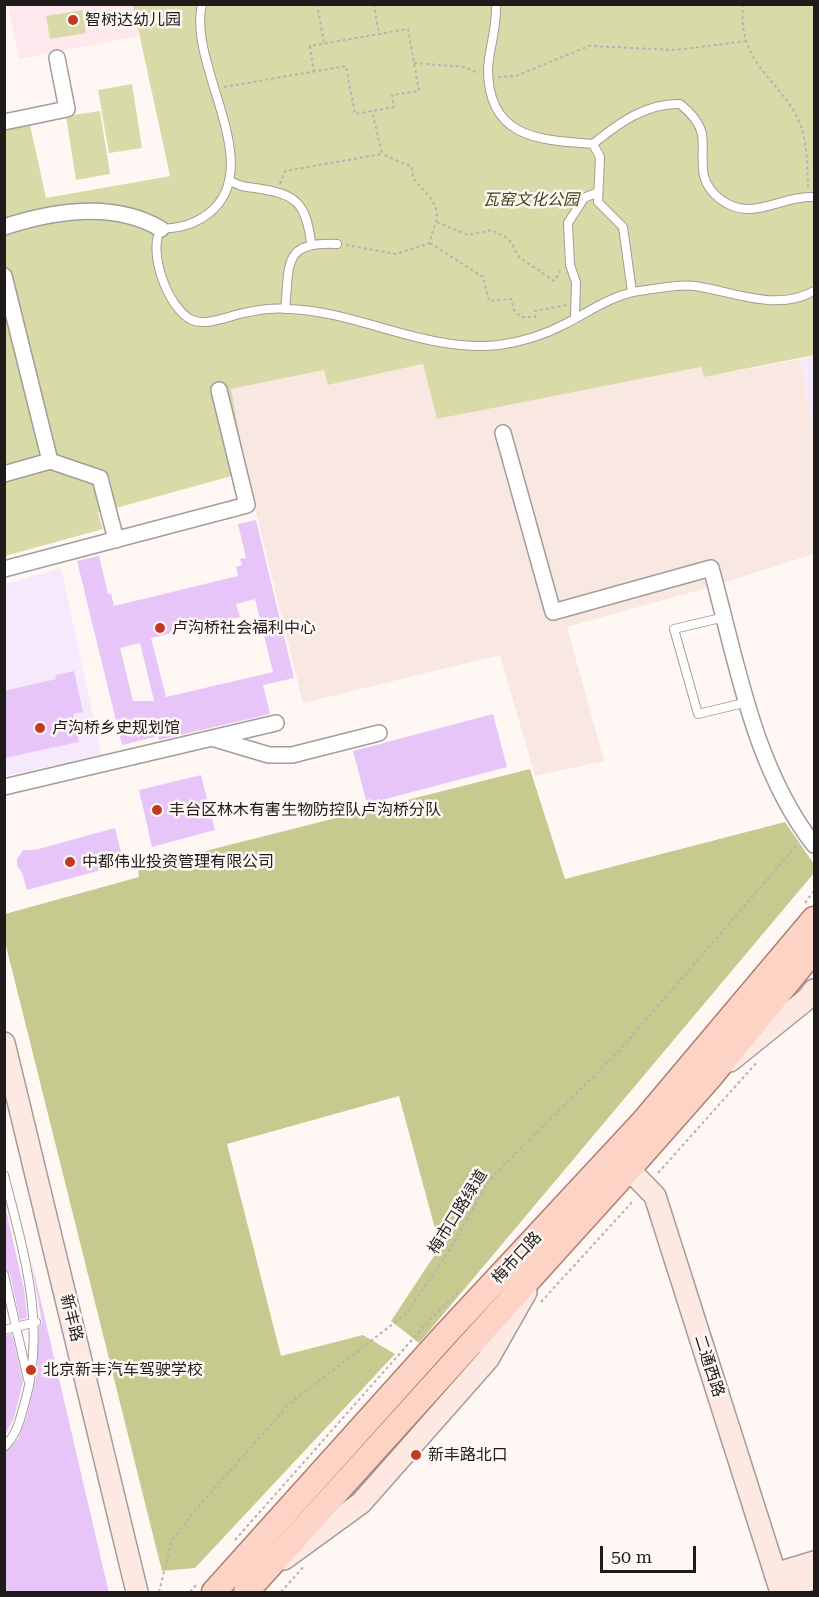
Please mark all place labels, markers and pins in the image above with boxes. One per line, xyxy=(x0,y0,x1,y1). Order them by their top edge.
place label: 智树达幼儿园 xyxy=(85,10,181,30)
marker: 智树达幼儿园 xyxy=(66,13,80,27)
place label: 卢沟桥社会福利中心 xyxy=(172,618,316,638)
marker: 卢沟桥社会福利中心 xyxy=(153,621,167,635)
place label: 卢沟桥乡史规划馆 xyxy=(52,718,180,738)
marker: 卢沟桥乡史规划馆 xyxy=(33,721,47,735)
place label: 丰台区林木有害生物防控队卢沟桥分队 xyxy=(169,800,441,820)
marker: 丰台区林木有害生物防控队卢沟桥分队 xyxy=(150,803,164,817)
place label: 中都伟业投资管理有限公司 xyxy=(82,852,274,872)
marker: 中都伟业投资管理有限公司 xyxy=(63,855,77,869)
place label: 北京新丰汽车驾驶学校 xyxy=(43,1360,203,1380)
marker: 北京新丰汽车驾驶学校 xyxy=(24,1363,38,1377)
place label: 新丰路北口 xyxy=(428,1445,508,1465)
marker: 新丰路北口 xyxy=(409,1448,423,1462)

